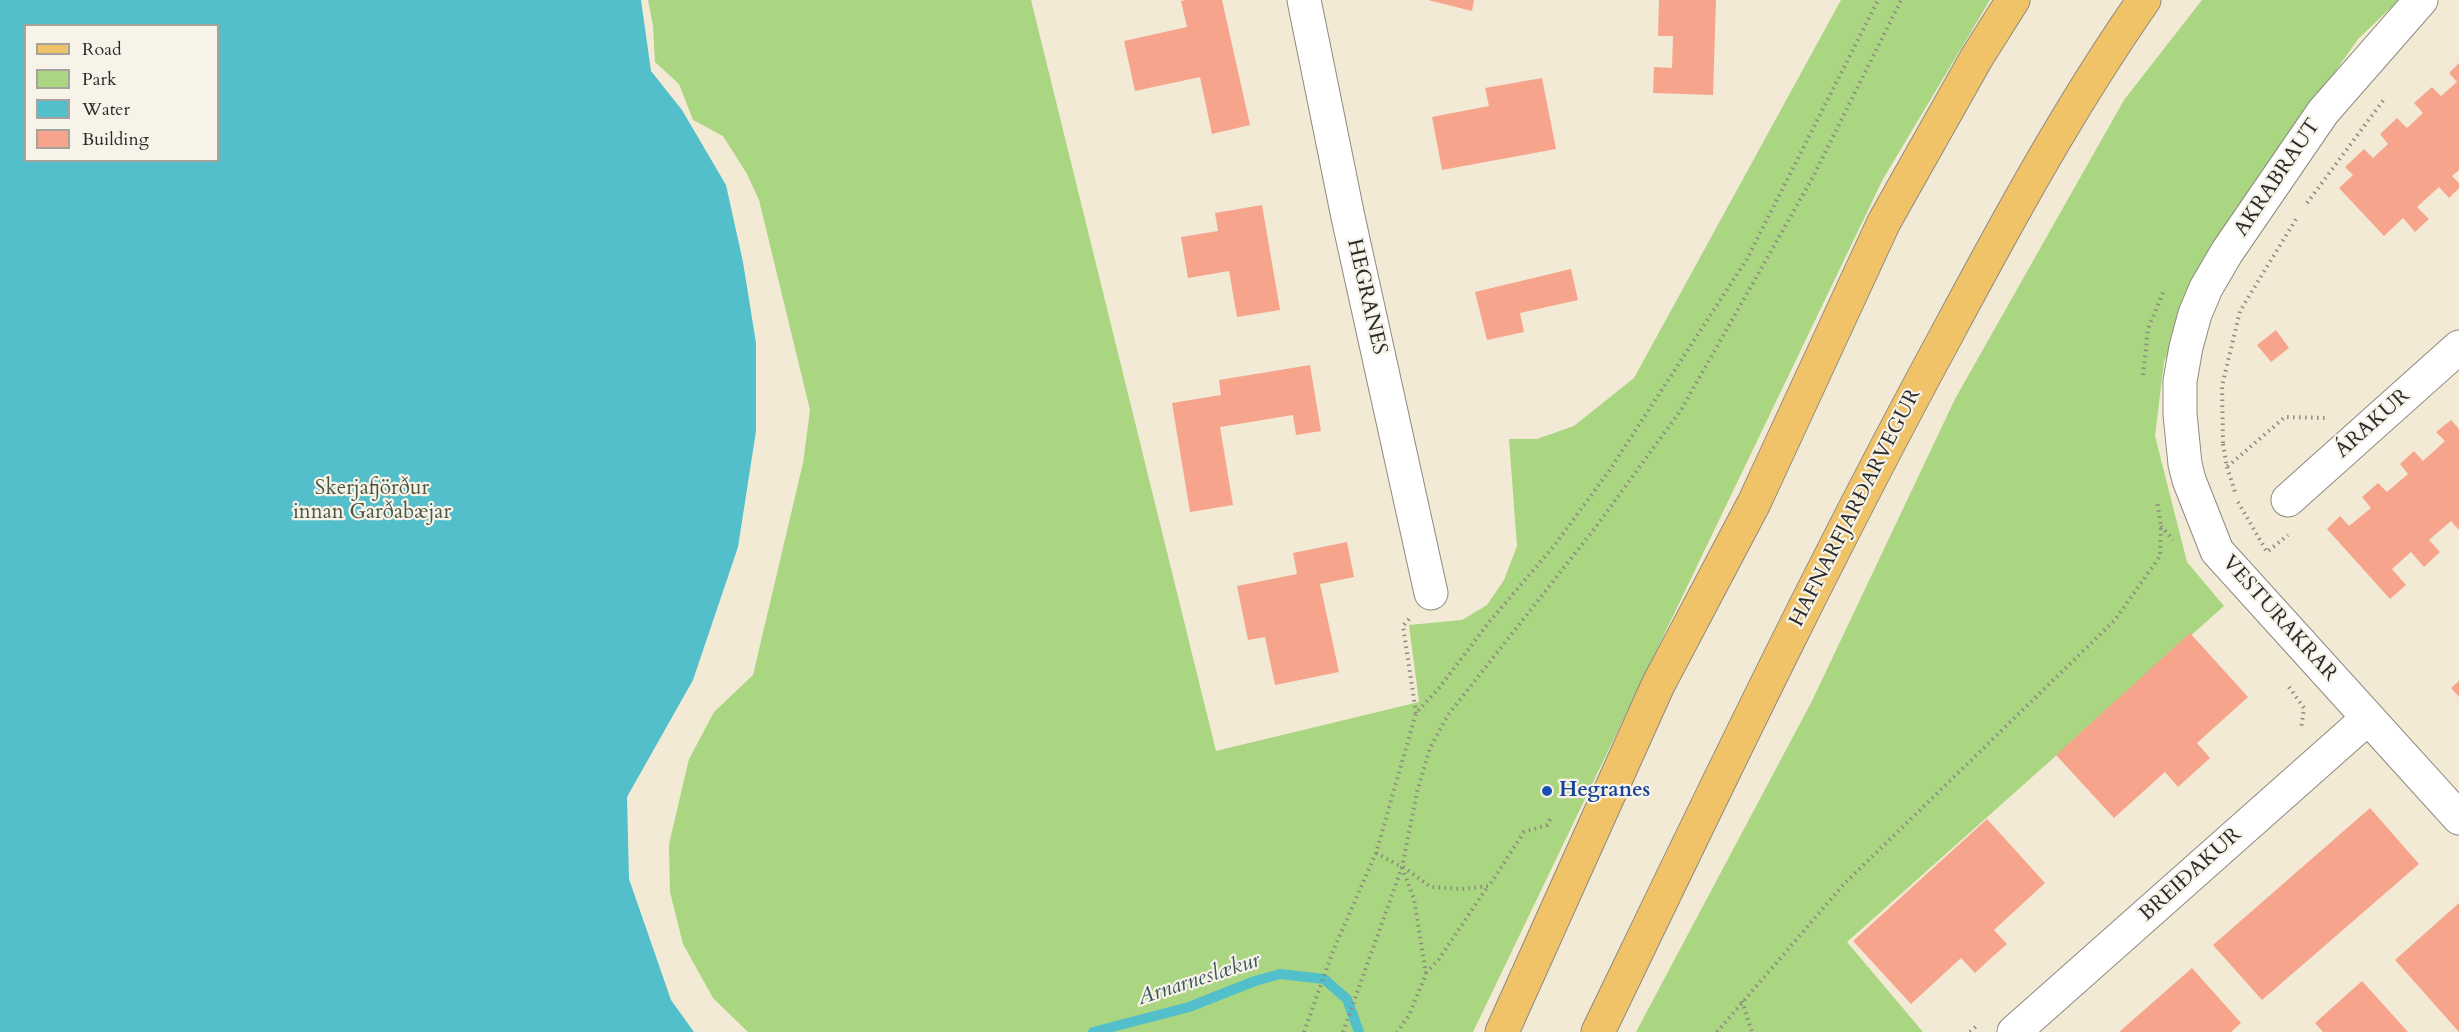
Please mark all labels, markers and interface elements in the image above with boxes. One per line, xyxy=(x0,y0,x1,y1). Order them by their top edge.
legend xyxy=(24,24,219,162)
text: Road xyxy=(82,37,122,62)
text: Park xyxy=(82,67,117,92)
text: Water xyxy=(82,97,130,122)
street label: AKRABRAUT xyxy=(2229,114,2327,242)
text: Building xyxy=(82,127,149,152)
street label: HEGRANES xyxy=(1340,237,1392,357)
street label: ÁRAKUR xyxy=(2330,384,2416,464)
street label: HAFNARFJARÐARVEGUR xyxy=(1785,385,1927,631)
park label: Skerjafjörður innan Garðabæjar xyxy=(293,476,451,526)
street label: VESTURAKRAR xyxy=(2216,551,2342,687)
place label: Hegranes xyxy=(1559,778,1650,804)
marker: Hegranes xyxy=(1540,784,1554,798)
street label: BREIÐAKUR xyxy=(2135,823,2247,927)
water label: Arnarneslækur xyxy=(1134,948,1264,1012)

